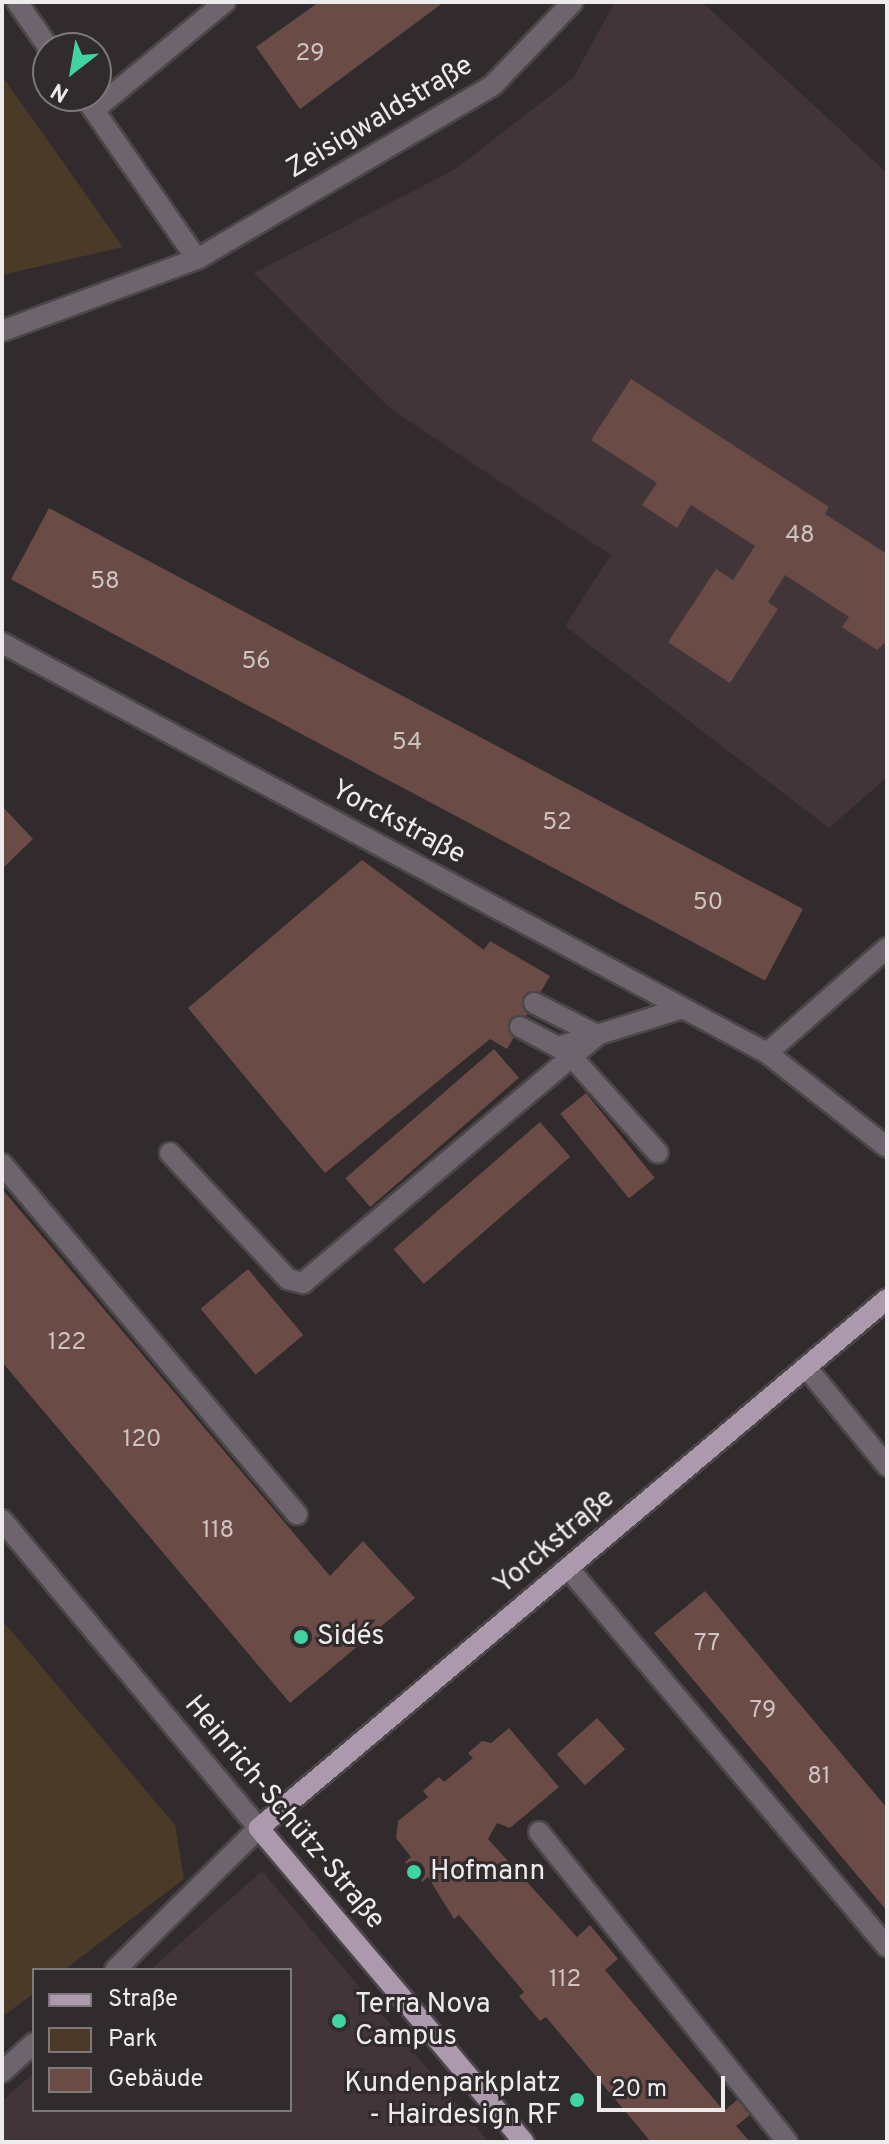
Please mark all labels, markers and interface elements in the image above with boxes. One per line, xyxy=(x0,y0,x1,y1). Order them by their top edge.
north arrow xyxy=(32,32,112,112)
house number: 29 xyxy=(295,41,325,69)
street label: Zeisigwaldstraße xyxy=(281,49,479,187)
text: N xyxy=(47,76,74,107)
house number: 48 xyxy=(785,523,815,551)
house number: 58 xyxy=(90,569,120,597)
house number: 56 xyxy=(241,649,271,677)
house number: 54 xyxy=(392,730,422,758)
street label: Yorckstraße xyxy=(325,774,471,872)
house number: 52 xyxy=(542,810,572,838)
house number: 50 xyxy=(693,890,723,918)
house number: 122 xyxy=(48,1330,86,1358)
house number: 120 xyxy=(122,1427,162,1455)
street label: Yorckstraße xyxy=(488,1482,622,1602)
house number: 118 xyxy=(202,1518,234,1546)
place label: Side´s xyxy=(317,1620,385,1654)
marker: Side´s xyxy=(292,1628,310,1646)
house number: 77 xyxy=(694,1631,720,1659)
street label: Heinrich-Schütz-Straße xyxy=(176,1689,392,1937)
house number: 79 xyxy=(750,1698,776,1726)
house number: 81 xyxy=(807,1764,831,1792)
place label: Hofmann xyxy=(430,1855,545,1889)
marker: Hofmann xyxy=(405,1863,423,1881)
house number: 112 xyxy=(549,1967,581,1995)
legend xyxy=(32,1968,292,2112)
text: Straße xyxy=(108,1985,178,2015)
place label: Terra Nova Campus xyxy=(355,1988,490,2054)
marker: Terra Nova Campus xyxy=(330,2012,348,2030)
text: Park xyxy=(108,2025,158,2055)
scale bar xyxy=(601,2060,729,2110)
text: Gebäude xyxy=(108,2065,203,2095)
place label: Kundenparkplatz - Hairdesign RF xyxy=(344,2067,561,2133)
text: 20 m xyxy=(611,2075,667,2105)
marker: Kundenparkplatz - Hairdesign RF xyxy=(568,2091,586,2109)

